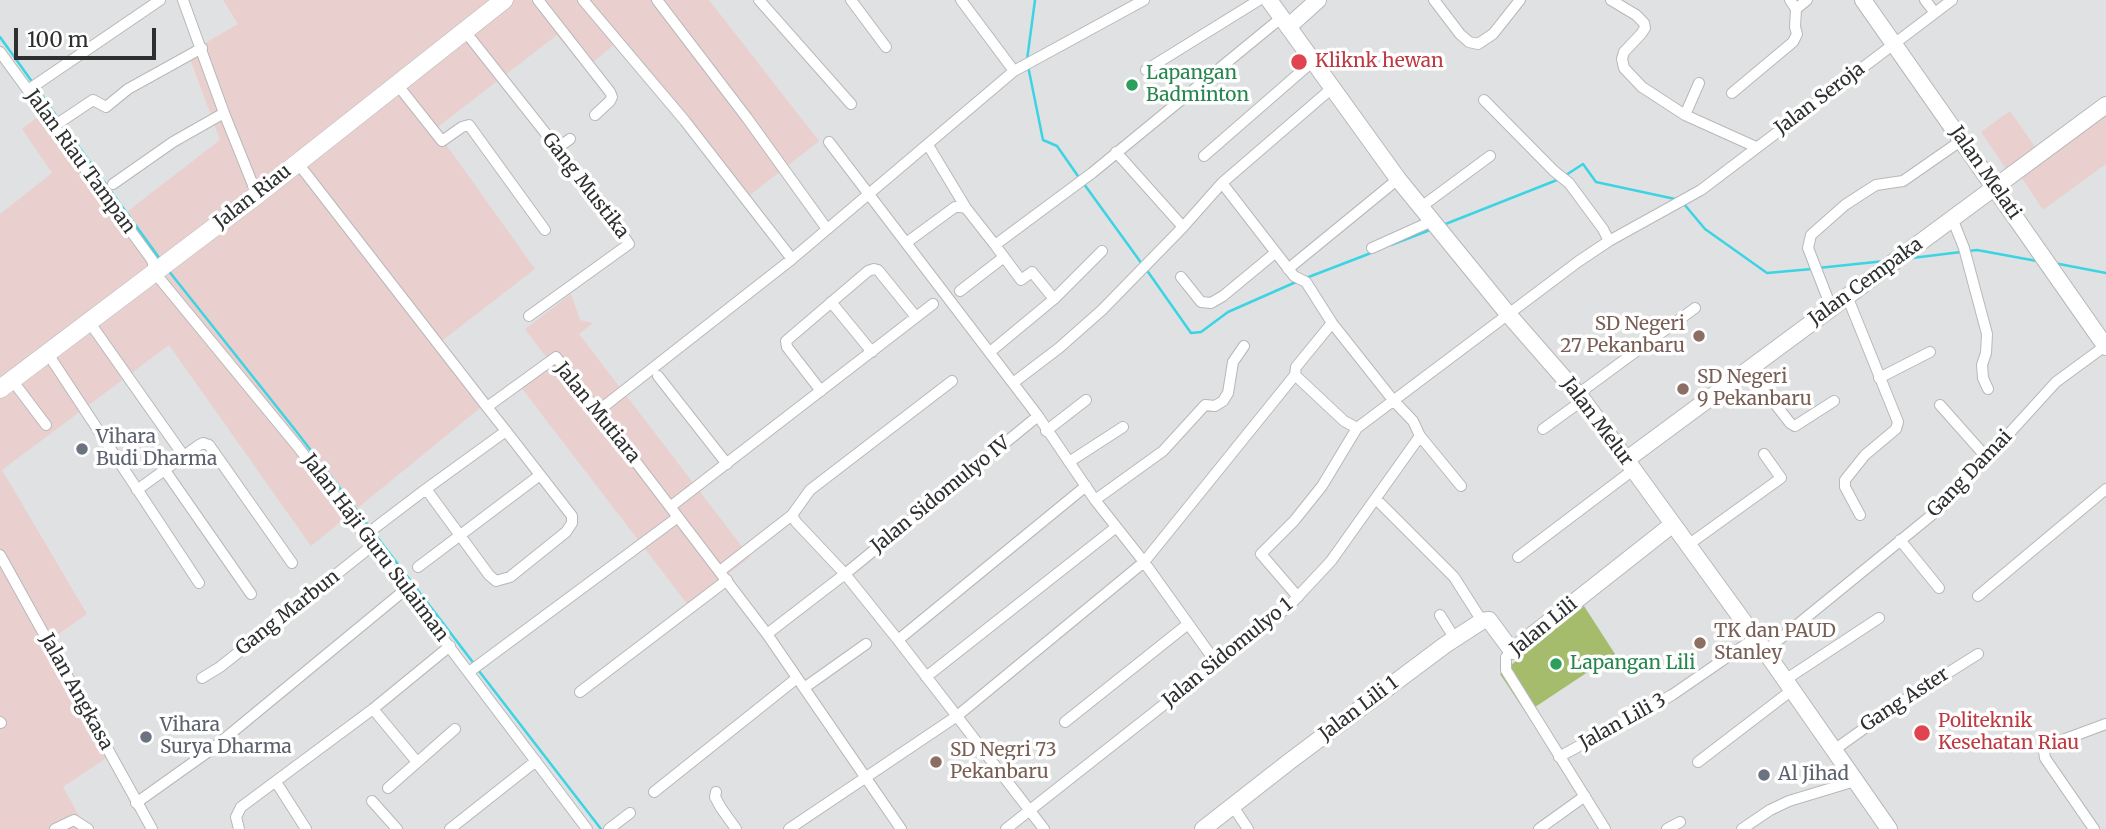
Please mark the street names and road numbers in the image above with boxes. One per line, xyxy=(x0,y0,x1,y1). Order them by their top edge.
street label: Jalan Seroja xyxy=(1771,58,1869,140)
street label: Jalan Riau Tampan xyxy=(20,86,140,238)
street label: Jalan Melati xyxy=(1945,122,2025,224)
street label: Gang Mustika xyxy=(537,129,633,243)
street label: Jalan Riau xyxy=(210,160,296,234)
street label: Jalan Cempaka xyxy=(1805,233,1927,331)
street label: Jalan Mutiara xyxy=(550,358,644,468)
street label: Jalan Melur xyxy=(1556,373,1638,471)
street label: Gang Damai xyxy=(1923,426,2017,522)
street label: Jalan Sidomulyo IV xyxy=(867,432,1015,558)
street label: Jalan Haji Guru Sulaiman xyxy=(297,450,453,646)
street label: Gang Marbun xyxy=(232,565,344,661)
street label: Jalan Lili xyxy=(1506,593,1582,661)
street label: Jalan Sidomulyo 1 xyxy=(1158,594,1298,712)
street label: Jalan Angkasa xyxy=(35,630,117,754)
street label: Gang Aster xyxy=(1857,663,1953,737)
street label: Jalan Lili 1 xyxy=(1315,672,1403,746)
street label: Jalan Lili 3 xyxy=(1576,689,1670,755)

